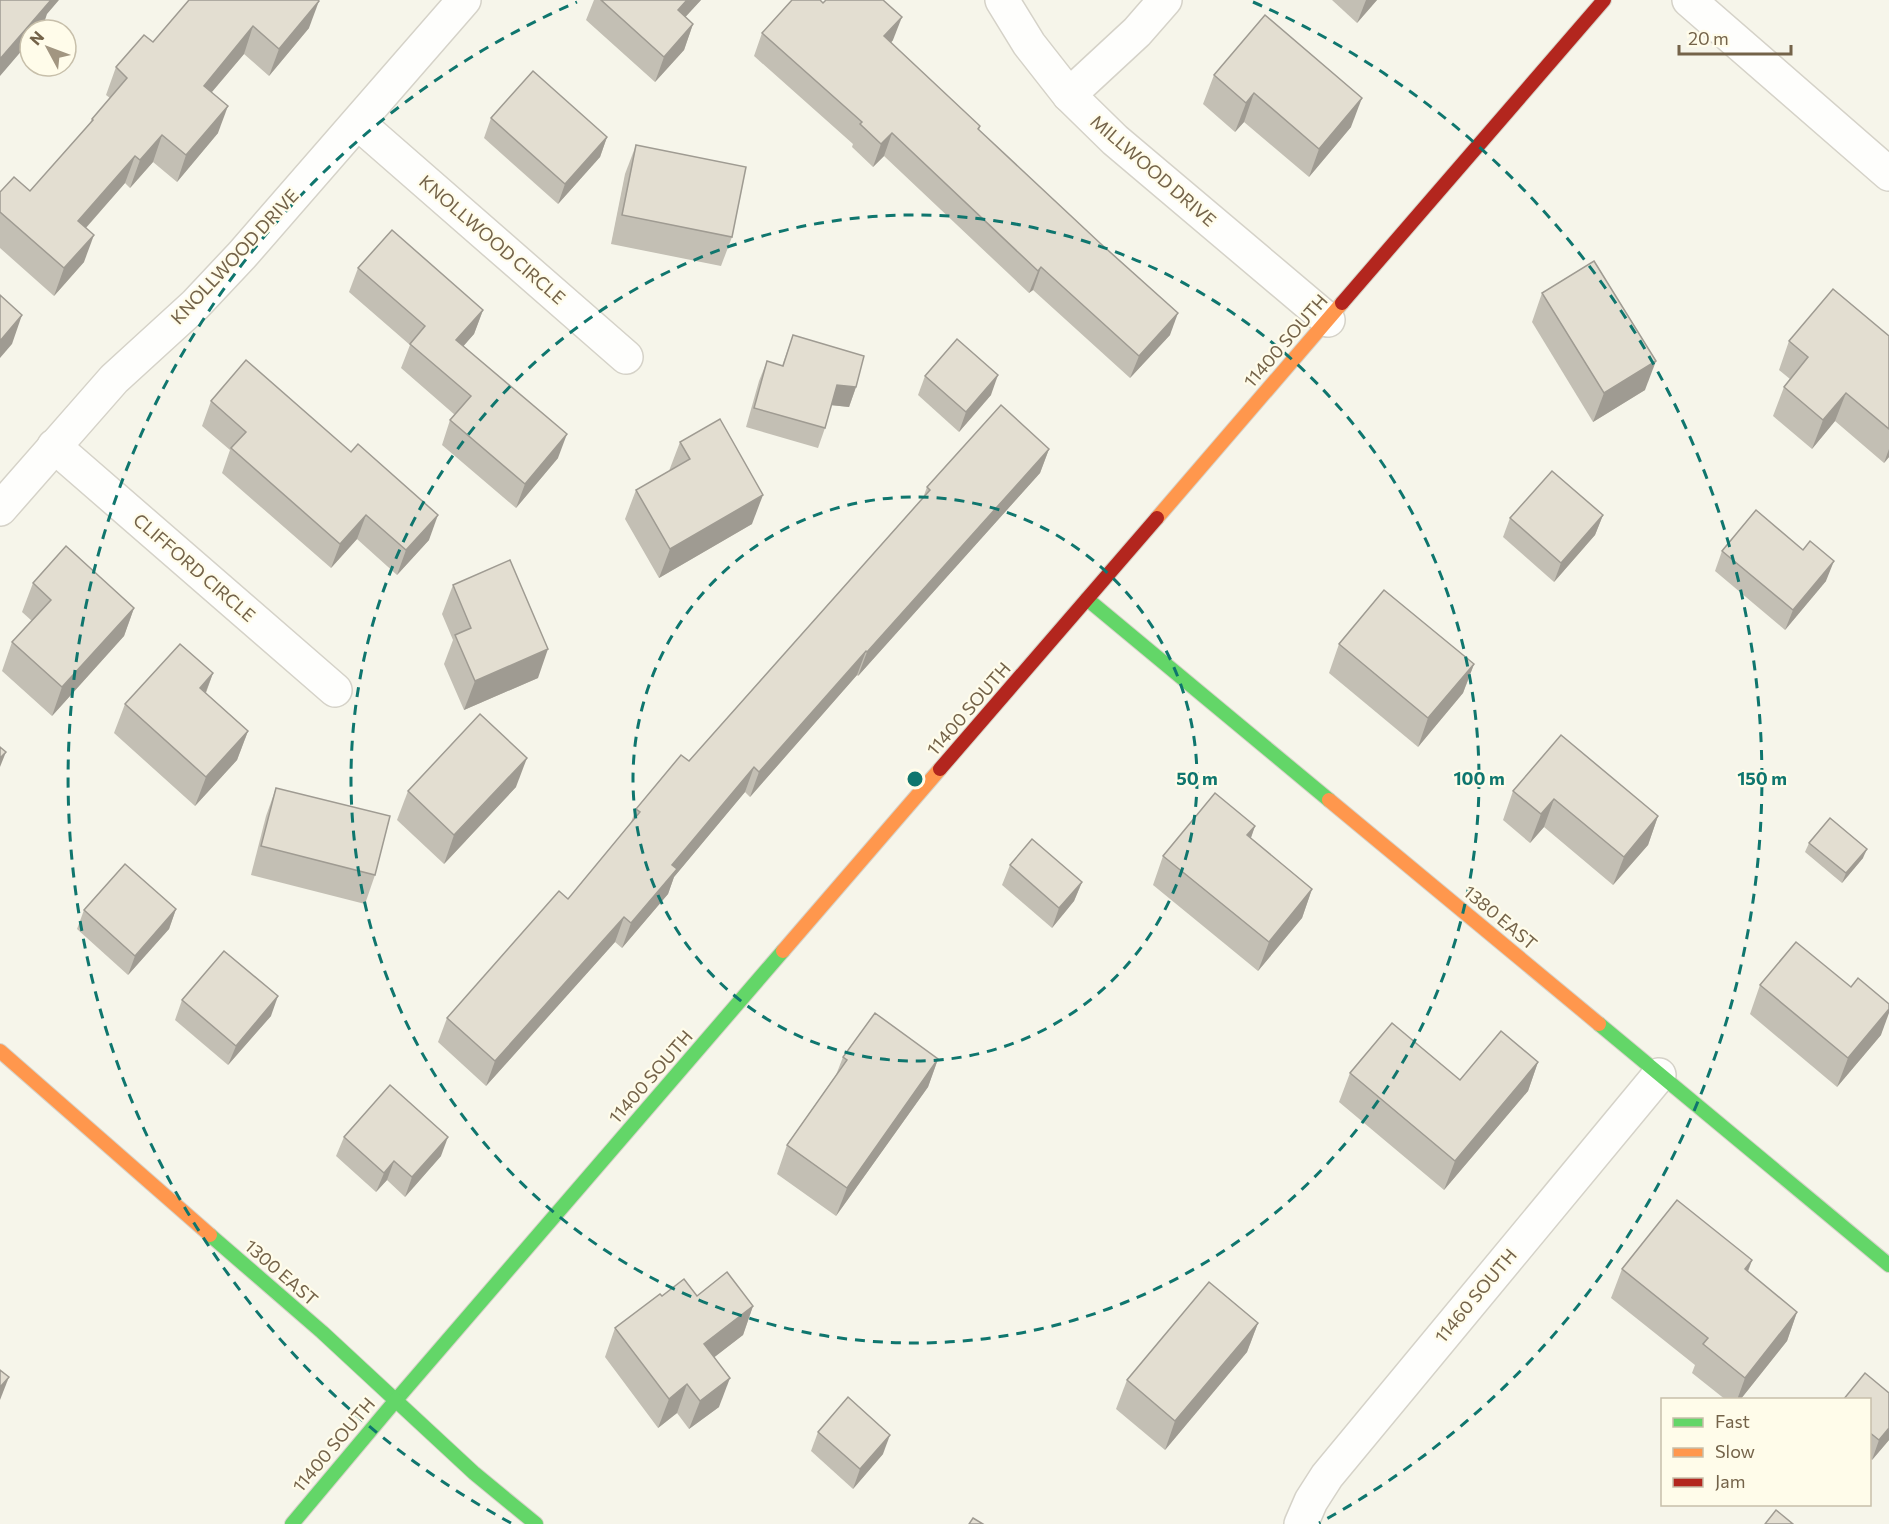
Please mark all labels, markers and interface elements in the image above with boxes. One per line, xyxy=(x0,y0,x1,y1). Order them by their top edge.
north arrow xyxy=(18,18,78,78)
scale bar xyxy=(1679,18,1792,56)
text: N xyxy=(25,27,47,49)
text: 20 m xyxy=(1688,27,1729,49)
street label: MILLWOOD DRIVE xyxy=(1086,110,1221,231)
street label: KNOLLWOOD CIRCLE xyxy=(415,170,570,309)
street label: KNOLLWOOD DRIVE xyxy=(166,184,303,329)
street label: 11400 SOUTH xyxy=(1239,289,1332,392)
street label: CLIFFORD CIRCLE xyxy=(129,508,260,626)
street label: 11400 SOUTH xyxy=(922,657,1015,760)
text: 50 m xyxy=(1176,767,1218,789)
text: 100 m xyxy=(1453,767,1505,789)
text: 150 m xyxy=(1737,767,1787,789)
centre of rings xyxy=(905,769,925,789)
street label: 1380 EAST xyxy=(1459,880,1542,954)
street label: 11400 SOUTH xyxy=(604,1025,697,1128)
street label: 1300 EAST xyxy=(241,1234,323,1310)
street label: 11460 SOUTH xyxy=(1430,1244,1521,1347)
street label: 11400 SOUTH xyxy=(287,1393,379,1496)
legend xyxy=(1661,1398,1871,1506)
text: Fast xyxy=(1715,1410,1750,1432)
text: Slow xyxy=(1715,1440,1755,1462)
text: Jam xyxy=(1715,1470,1745,1492)

